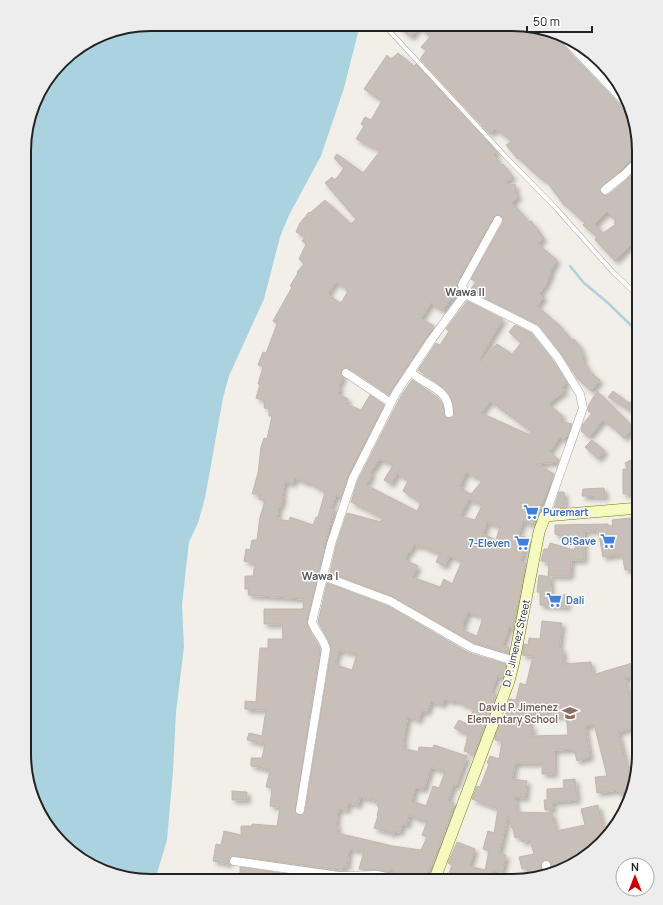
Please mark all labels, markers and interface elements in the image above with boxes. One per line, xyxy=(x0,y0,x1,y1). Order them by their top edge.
scale bar xyxy=(527,8,592,34)
text: 50 m xyxy=(533,13,560,30)
district label: Wawa II xyxy=(445,284,485,299)
supermarket icon: Puremart xyxy=(522,503,540,521)
place label: Puremart xyxy=(543,505,588,519)
supermarket icon: O!Save xyxy=(599,532,617,550)
supermarket icon: 7-Eleven xyxy=(513,534,531,552)
place label: O!Save xyxy=(561,534,596,548)
place label: 7-Eleven xyxy=(469,536,510,550)
district label: Wawa I xyxy=(302,568,338,583)
supermarket icon: Dali xyxy=(545,591,563,609)
place label: Dali xyxy=(566,593,584,607)
street label: D. P. Jimenez Street xyxy=(499,598,533,688)
place label: David P. Jimenez Elementary School xyxy=(467,700,558,726)
school or university icon: David P. Jimenez Elementary School xyxy=(561,704,579,722)
north arrow xyxy=(615,857,655,897)
text: N xyxy=(631,859,639,874)

